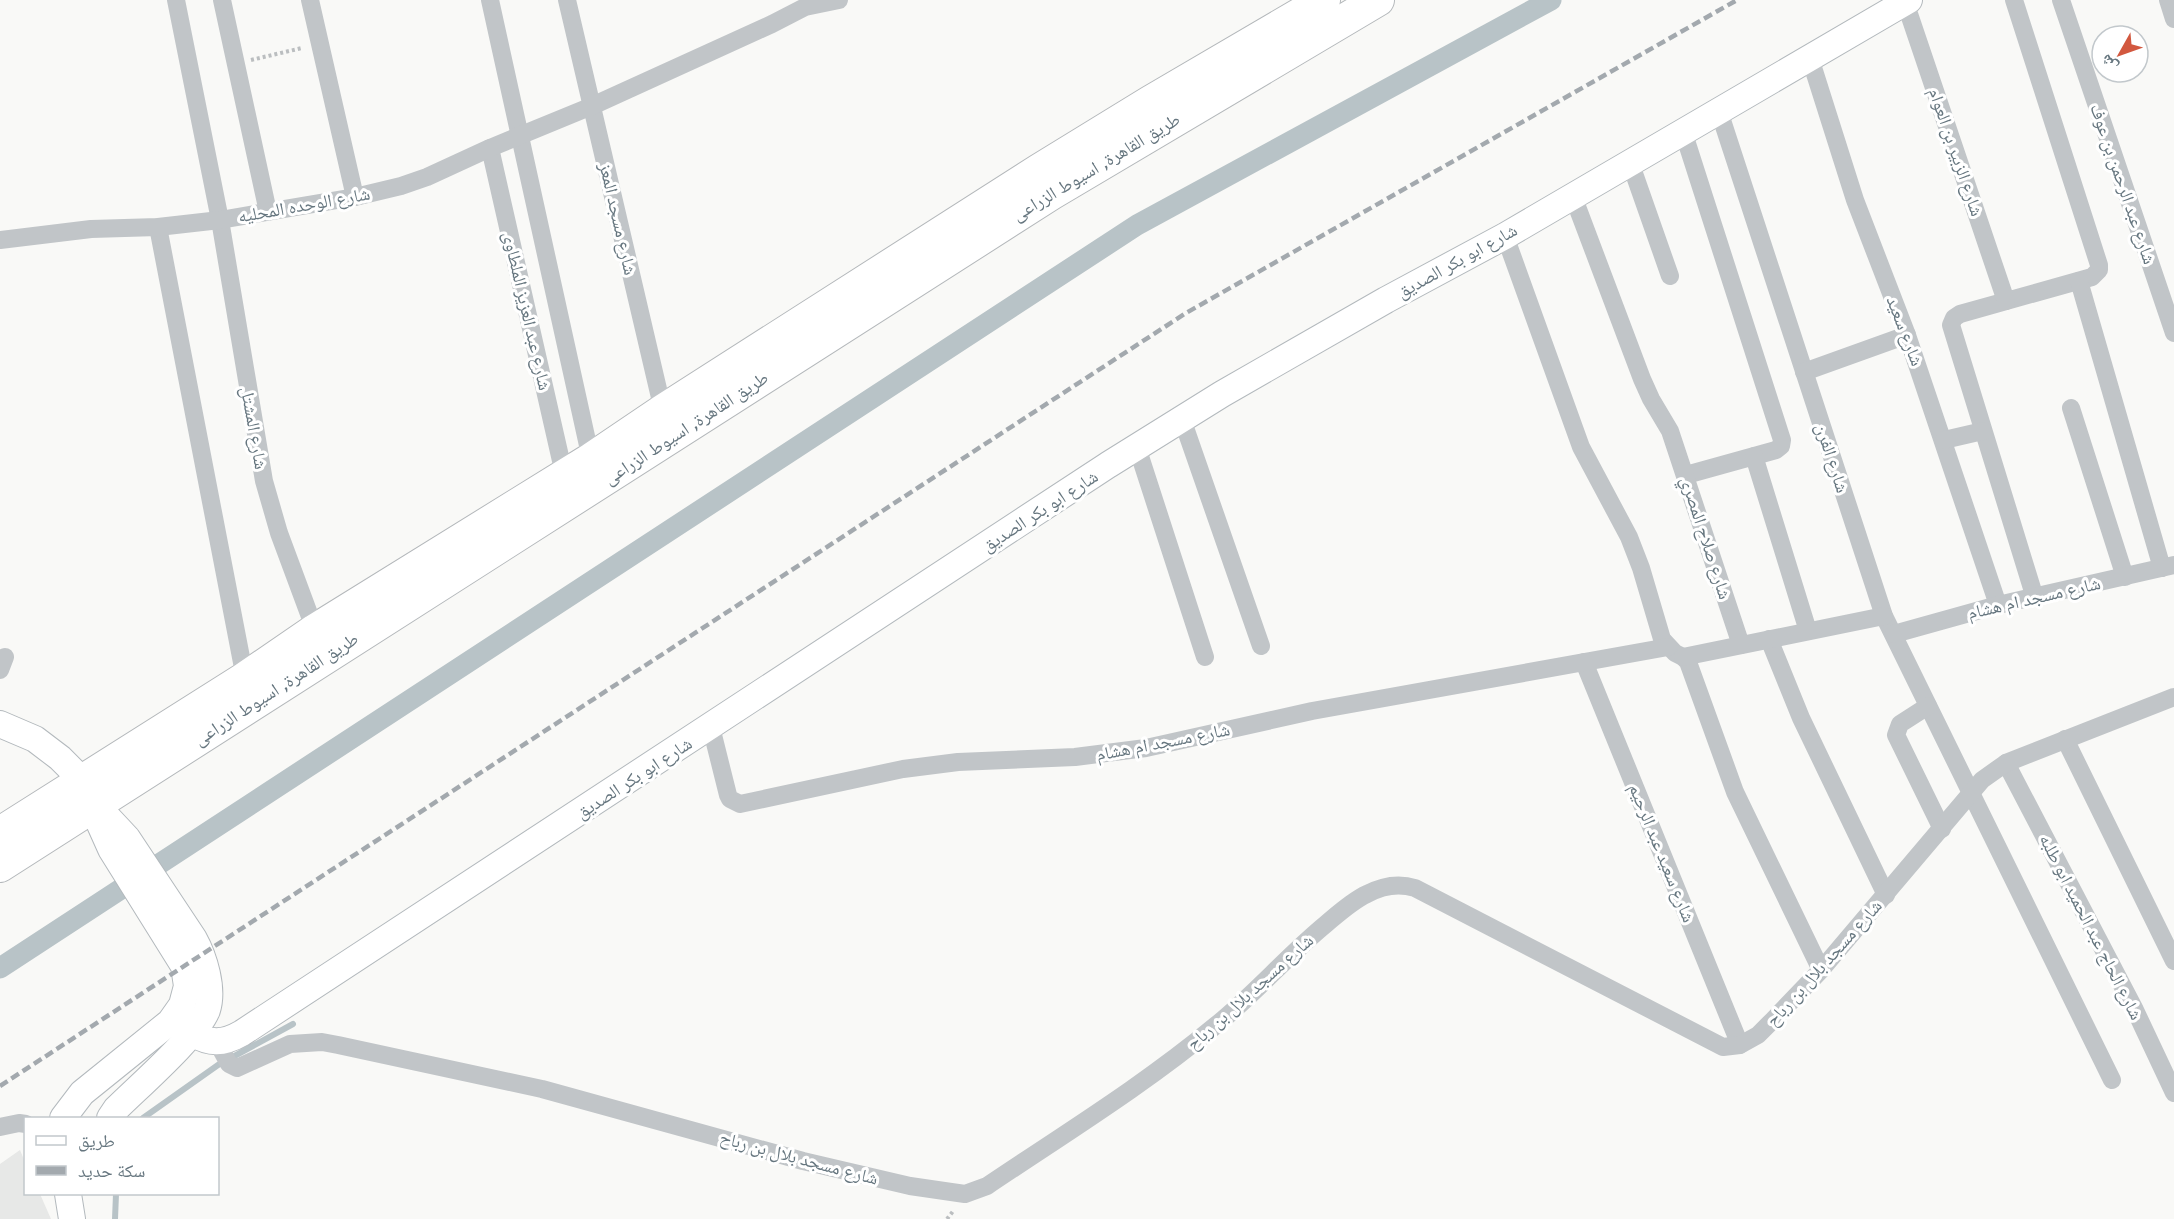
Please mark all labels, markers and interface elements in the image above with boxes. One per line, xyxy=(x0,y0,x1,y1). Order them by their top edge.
north arrow xyxy=(2090,24,2150,84)
text: ش xyxy=(2095,51,2122,77)
street label: شارع الزبير بن العوام xyxy=(1923,85,1989,219)
street label: شارع عبد الرحمن بن عوف xyxy=(2085,101,2162,267)
street label: طريق القاهرة, اسيوط الزراعى xyxy=(1007,107,1184,226)
street label: شارع مسجد المعز xyxy=(594,160,643,277)
street label: شارع الوحده المحليه xyxy=(236,182,372,227)
street label: شارع ابو بكر الصديق xyxy=(1392,218,1521,303)
street label: شارع عبد العزيز الملطاوى xyxy=(498,229,557,393)
street label: شارع سعيد xyxy=(1882,293,1929,369)
street label: طريق القاهرة, اسيوط الزراعى xyxy=(599,366,773,490)
street label: شارع المشتل xyxy=(236,385,273,471)
street label: شارع الفرن xyxy=(1810,420,1854,495)
street label: شارع ابو بكر الصديق xyxy=(977,464,1102,557)
street label: شارع صلاح المصري xyxy=(1672,474,1737,603)
street label: شارع مسجد ام هشام xyxy=(1965,571,2103,625)
street label: طريق القاهرة, اسيوط الزراعى xyxy=(189,627,363,751)
street label: شارع مسجد ام هشام xyxy=(1094,717,1232,767)
street label: شارع ابو بكر الصديق xyxy=(571,731,696,824)
street label: شارع سعيد عبد الرحيم xyxy=(1623,780,1701,926)
street label: شارع الحاج عبد الحميد ابو طلبه xyxy=(2034,830,2148,1024)
street label: شارع مسجد بلال بن رباح xyxy=(1761,894,1887,1032)
street label: شارع مسجد بلال بن رباح xyxy=(1181,929,1319,1055)
legend xyxy=(24,1117,219,1195)
street label: شارع مسجد بلال بن رباح xyxy=(717,1125,881,1191)
text: طريق xyxy=(78,1129,115,1152)
text: سكة حديد xyxy=(78,1159,145,1181)

